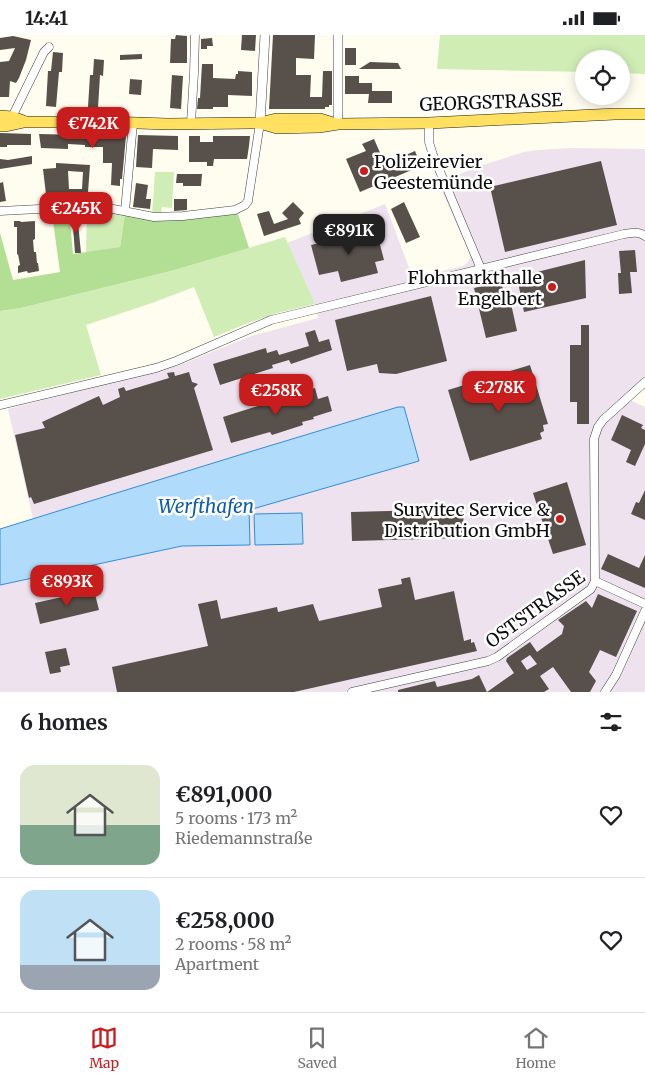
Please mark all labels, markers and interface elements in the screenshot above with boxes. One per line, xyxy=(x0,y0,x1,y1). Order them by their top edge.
text: 14:41 xyxy=(25,6,68,30)
map controls xyxy=(575,50,630,105)
button: locate xyxy=(575,50,630,105)
street label: GEORGSTRASSE xyxy=(419,88,564,116)
pin: €742K xyxy=(58,107,128,149)
text: €742K xyxy=(68,113,118,133)
place label: Polizeirevier Geestemünde xyxy=(374,150,493,194)
marker: Polizeirevier Geestemünde xyxy=(358,165,370,177)
pin: €245K xyxy=(41,191,111,234)
text: €245K xyxy=(50,198,102,218)
pin: €891K xyxy=(314,213,384,256)
text: €891K xyxy=(324,220,374,240)
place label: Flohmarkthalle Engelbert xyxy=(408,266,542,310)
marker: Flohmarkthalle Engelbert xyxy=(546,281,558,293)
pin: €278K xyxy=(464,371,534,413)
pin: €258K xyxy=(241,373,311,416)
text: €278K xyxy=(473,377,525,397)
text: €258K xyxy=(250,380,302,400)
water label: Werfthafen xyxy=(158,494,254,518)
place label: Survitec Service & Distribution GmbH xyxy=(384,498,550,542)
marker: Survitec Service & Distribution GmbH xyxy=(554,513,566,525)
pin: €893K xyxy=(32,565,102,607)
street label: OSTSTRASSE xyxy=(481,565,590,653)
text: €893K xyxy=(41,571,93,591)
icon: filters xyxy=(597,708,625,736)
text: 6 homes xyxy=(20,709,108,736)
text: €891,000 xyxy=(175,781,273,808)
icon: home xyxy=(60,785,120,845)
icon: heart xyxy=(597,801,625,829)
text: 5 rooms · 173 m² xyxy=(175,808,297,828)
text: Riedemannstraße xyxy=(175,828,312,848)
text: €258,000 xyxy=(175,907,275,934)
icon: home xyxy=(60,910,120,970)
icon: heart xyxy=(597,926,625,954)
text: 2 rooms · 58 m² xyxy=(175,934,292,954)
text: Apartment xyxy=(175,954,259,974)
tab: Map xyxy=(89,1024,119,1072)
tab: Saved xyxy=(297,1024,337,1072)
tab: Home xyxy=(515,1024,556,1072)

